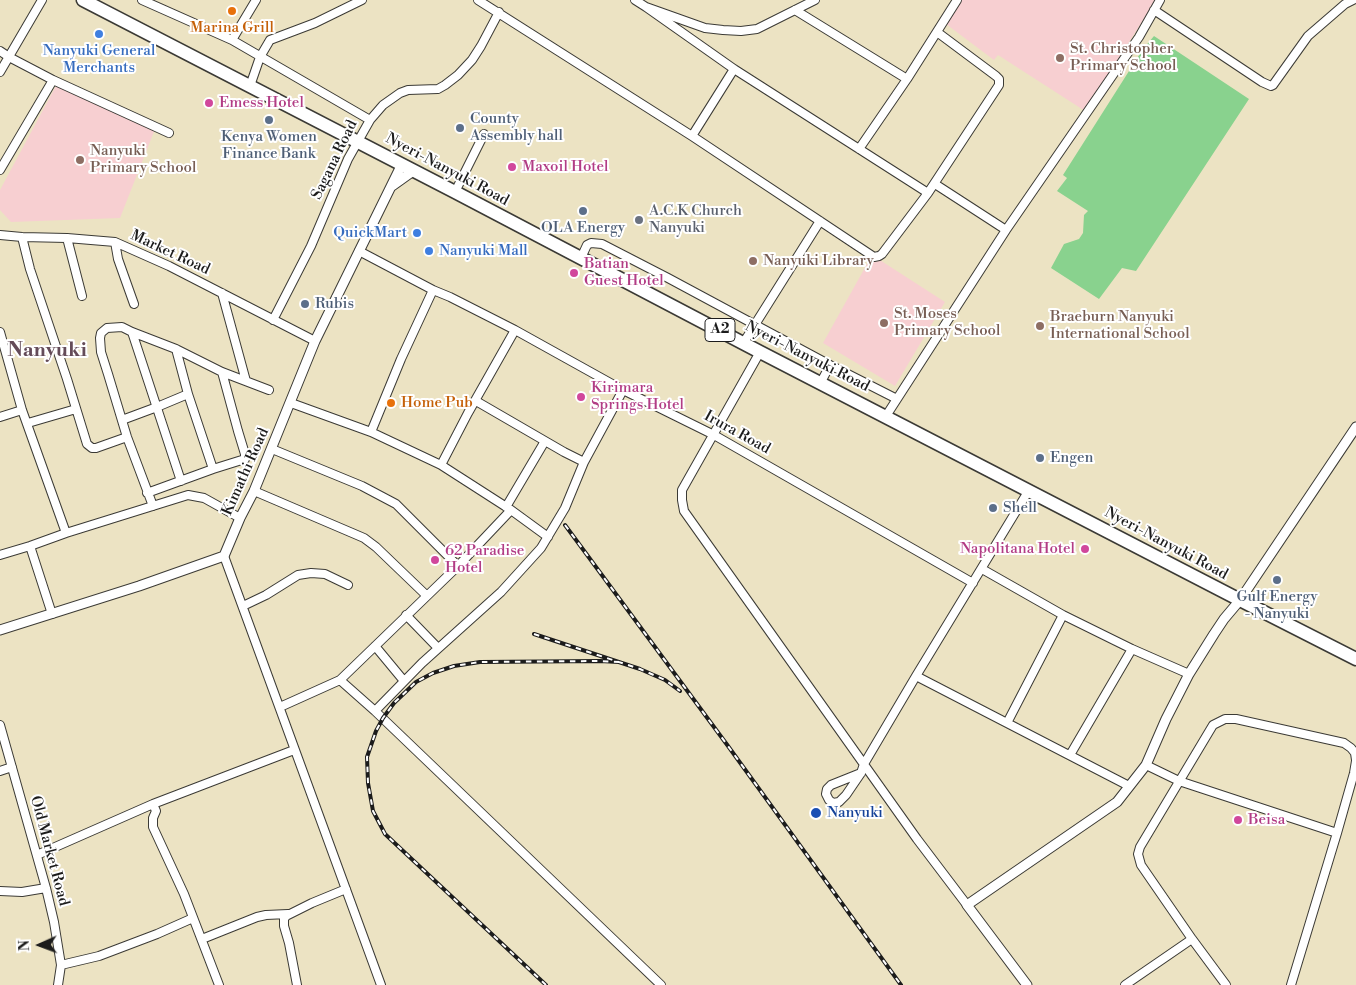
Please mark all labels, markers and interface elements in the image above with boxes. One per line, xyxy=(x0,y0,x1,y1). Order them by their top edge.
marker: Marina Grill xyxy=(226,5,238,17)
place label: Marina Grill xyxy=(190,19,274,37)
marker: Nanyuki General Merchants xyxy=(93,28,105,40)
place label: St. Christopher Primary School xyxy=(1070,40,1176,75)
place label: Nanyuki General Merchants xyxy=(43,42,155,77)
marker: St. Christopher Primary School xyxy=(1054,52,1066,64)
place label: Emess Hotel xyxy=(219,94,304,112)
marker: Emess Hotel xyxy=(203,97,215,109)
place label: County Assembly hall xyxy=(470,110,563,145)
marker: Kenya Women Finance Bank xyxy=(263,114,275,126)
street label: Sagana Road xyxy=(308,117,362,203)
marker: County Assembly hall xyxy=(454,122,466,134)
place label: Kenya Women Finance Bank xyxy=(221,128,317,163)
street label: Nyeri-Nanyuki Road xyxy=(382,130,512,210)
place label: Nanyuki Primary School xyxy=(90,142,196,177)
marker: Nanyuki Primary School xyxy=(74,154,86,166)
place label: Maxoil Hotel xyxy=(522,158,609,176)
marker: Maxoil Hotel xyxy=(506,161,518,173)
place label: A.C.K Church Nanyuki xyxy=(649,202,742,237)
marker: OLA Energy xyxy=(577,205,589,217)
marker: A.C.K Church Nanyuki xyxy=(633,214,645,226)
place label: OLA Energy xyxy=(541,219,625,237)
place label: QuickMart xyxy=(333,224,407,242)
street label: Market Road xyxy=(127,227,213,279)
marker: QuickMart xyxy=(411,227,423,239)
place label: Nanyuki Mall xyxy=(439,242,528,260)
marker: Nanyuki Mall xyxy=(423,245,435,257)
place label: Nanyuki Library xyxy=(763,252,874,270)
place label: Batian Guest Hotel xyxy=(584,255,664,290)
marker: Nanyuki Library xyxy=(747,255,759,267)
marker: Batian Guest Hotel xyxy=(568,267,580,279)
place label: Rubis xyxy=(315,295,354,313)
marker: Rubis xyxy=(299,298,311,310)
place label: St. Moses Primary School xyxy=(894,305,1000,340)
place label: Braeburn Nanyuki International School xyxy=(1050,308,1190,343)
marker: St. Moses Primary School xyxy=(878,317,890,329)
road number: A2 xyxy=(705,318,735,342)
street label: Nyeri-Nanyuki Road xyxy=(742,318,872,396)
marker: Braeburn Nanyuki International School xyxy=(1034,320,1046,332)
district label: Nanyuki xyxy=(7,339,87,363)
place label: Kirimara Springs Hotel xyxy=(591,379,684,414)
marker: Kirimara Springs Hotel xyxy=(575,391,587,403)
place label: Home Pub xyxy=(401,394,473,412)
marker: Home Pub xyxy=(385,397,397,409)
street label: Irura Road xyxy=(701,407,773,459)
street label: Kimathi Road xyxy=(219,425,273,519)
place label: Engen xyxy=(1050,449,1093,467)
marker: Engen xyxy=(1034,452,1046,464)
place label: Shell xyxy=(1003,499,1037,517)
marker: Shell xyxy=(987,502,999,514)
street label: Nyeri-Nanyuki Road xyxy=(1101,504,1231,584)
place label: Napolitana Hotel xyxy=(960,540,1075,558)
place label: 62 Paradise Hotel xyxy=(445,542,524,577)
marker: Napolitana Hotel xyxy=(1079,543,1091,555)
marker: 62 Paradise Hotel xyxy=(429,554,441,566)
marker: Gulf Energy - Nanyuki xyxy=(1271,574,1283,586)
place label: Gulf Energy - Nanyuki xyxy=(1237,588,1317,623)
street label: Old Market Road xyxy=(26,794,72,908)
place label: Nanyuki xyxy=(827,804,883,822)
marker: Nanyuki xyxy=(809,806,823,820)
place label: Beisa xyxy=(1248,811,1285,829)
marker: Beisa xyxy=(1232,814,1244,826)
north arrow xyxy=(15,920,65,970)
text: N xyxy=(16,940,34,951)

